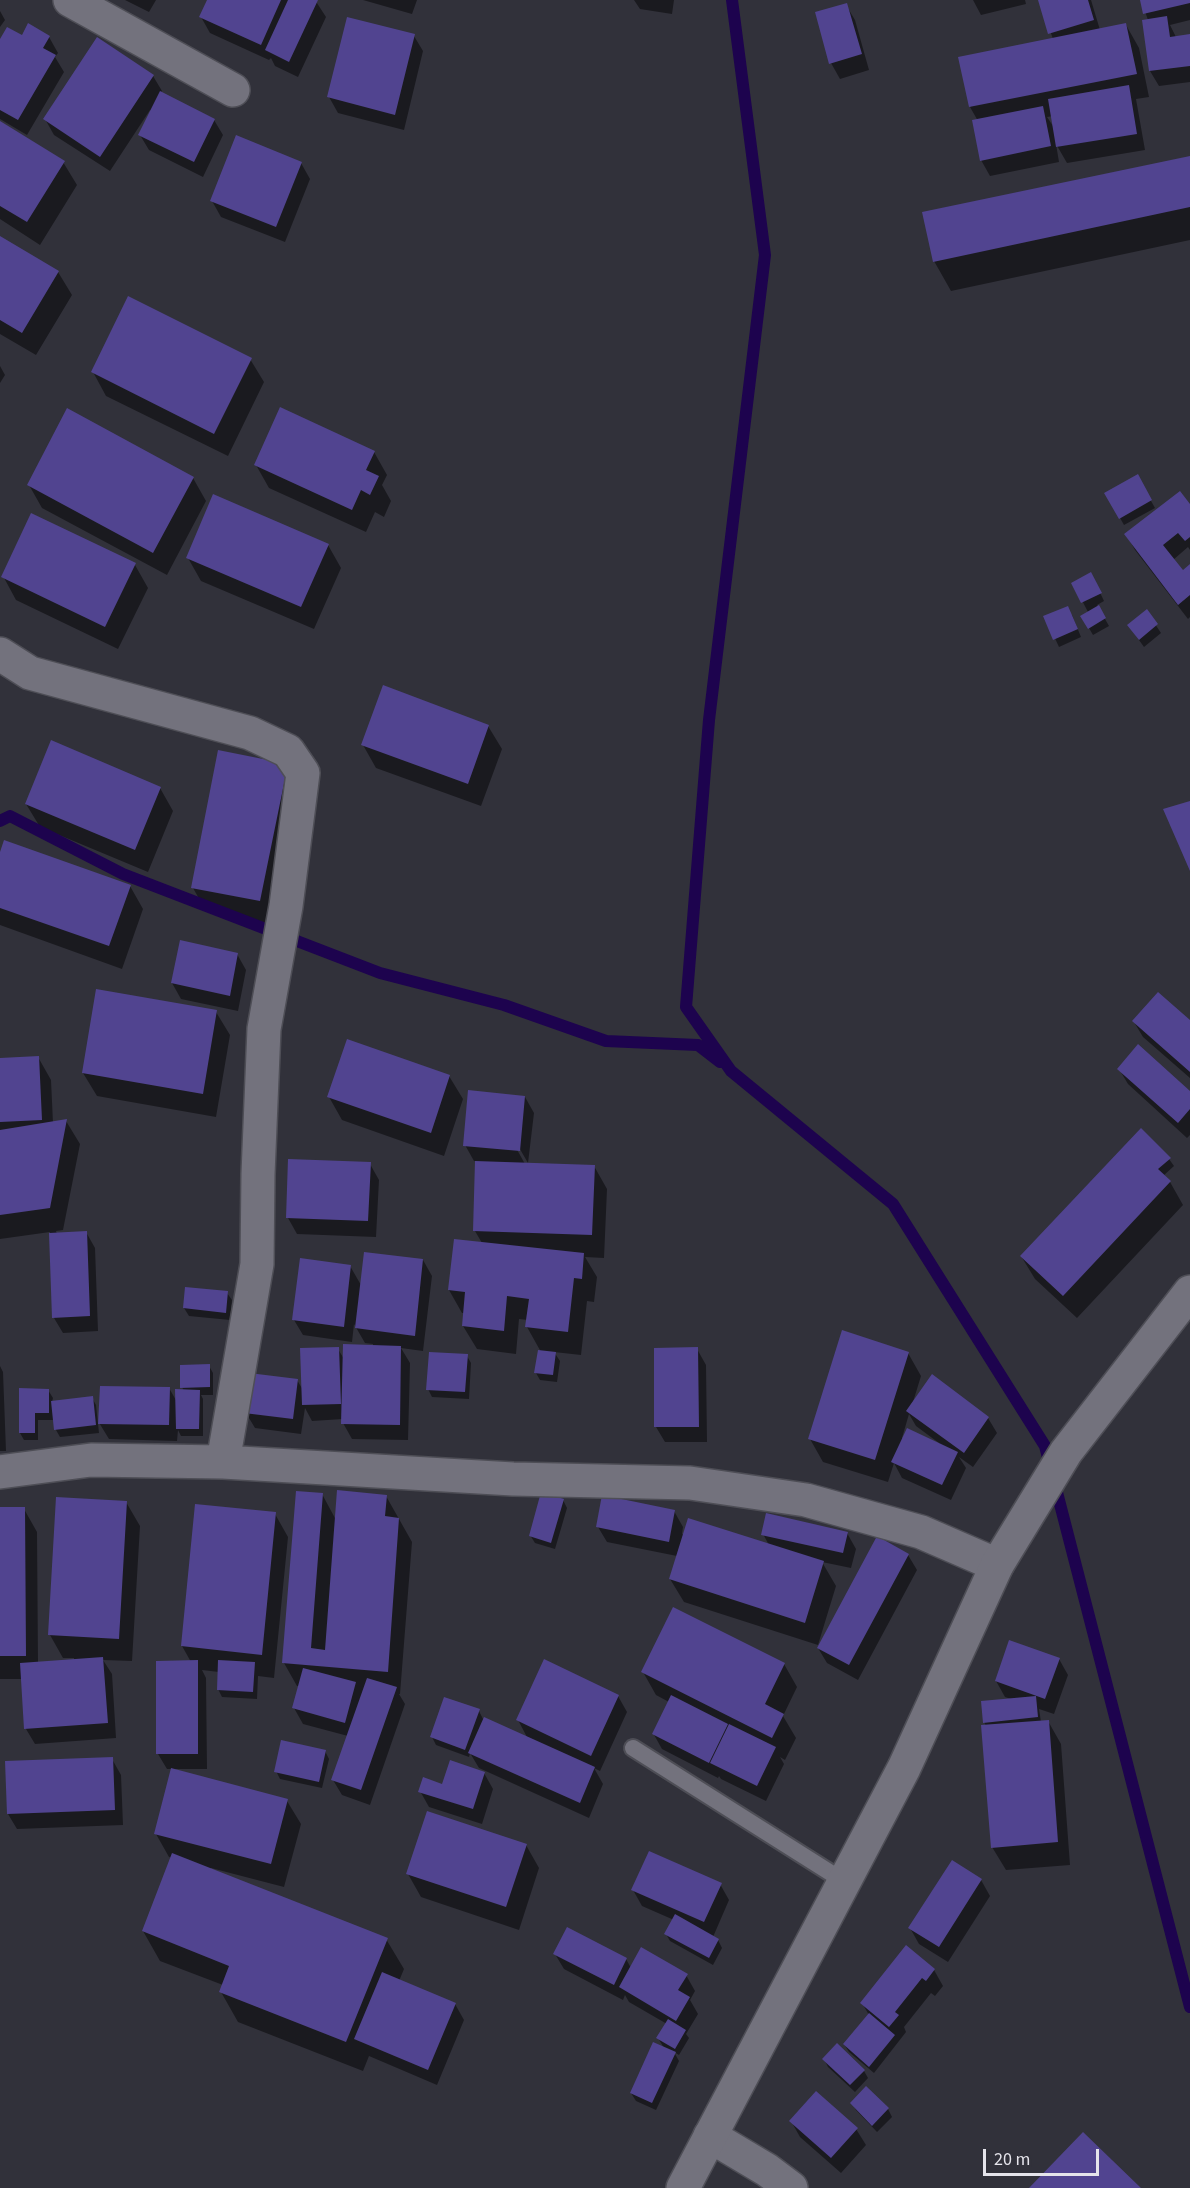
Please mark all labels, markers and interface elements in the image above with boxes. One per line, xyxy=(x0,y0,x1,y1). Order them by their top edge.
scale bar xyxy=(986,2137,1102,2175)
text: 20 m xyxy=(994,2147,1030,2172)

